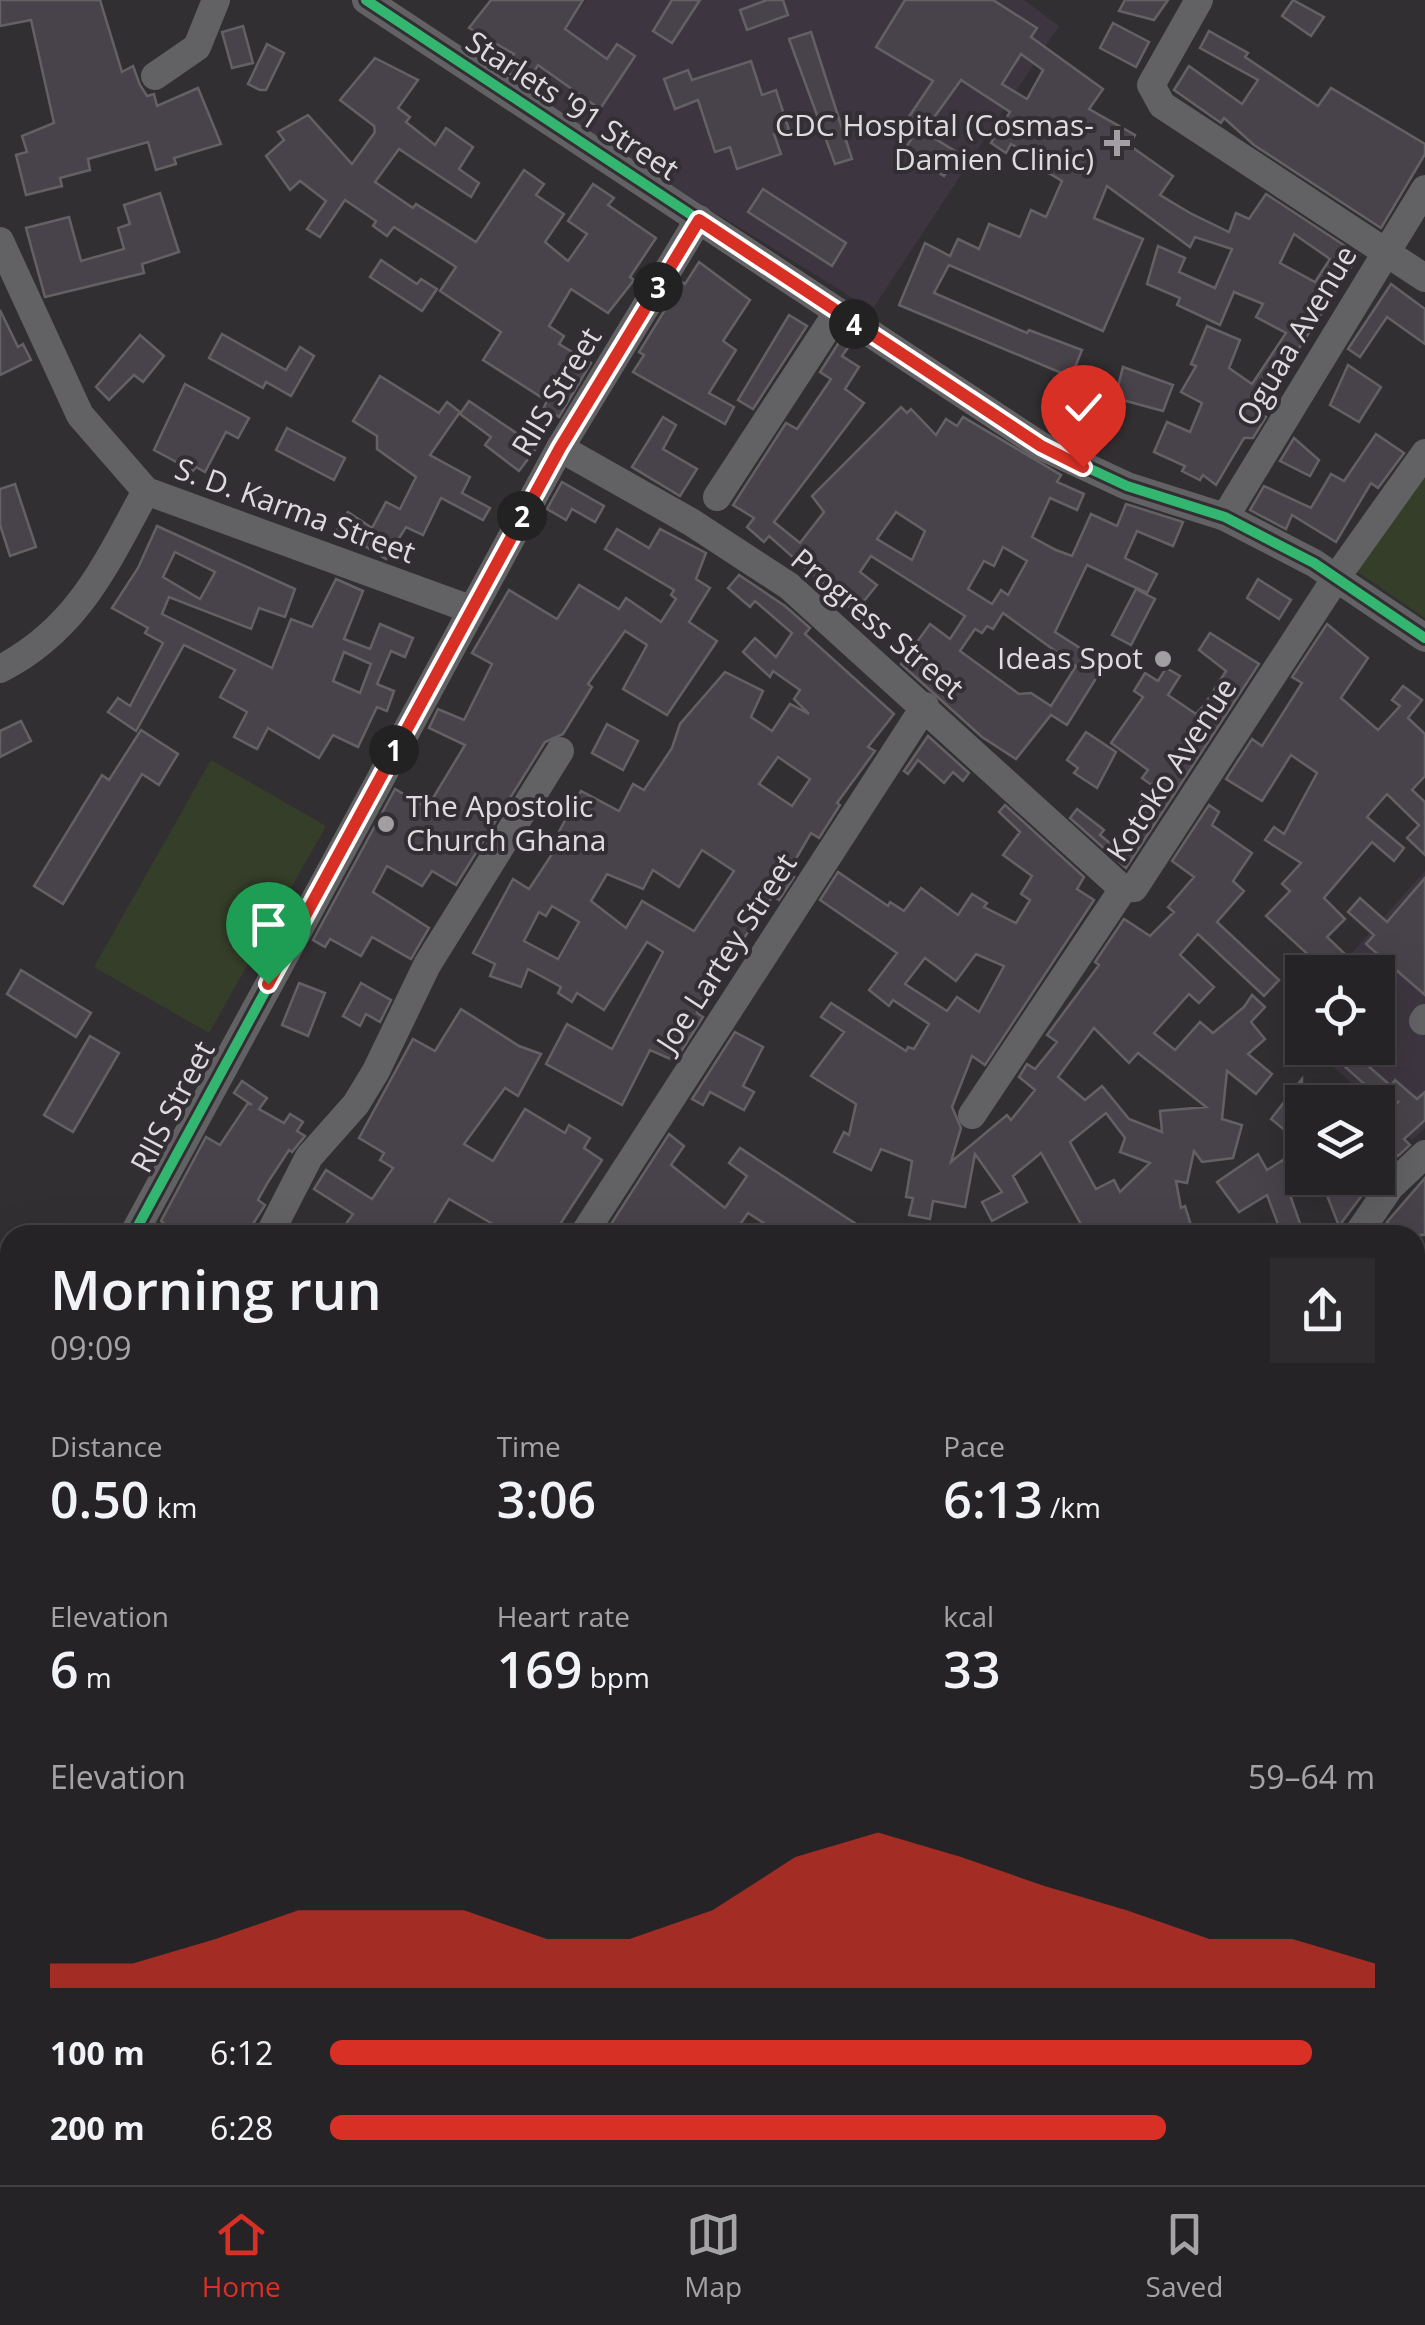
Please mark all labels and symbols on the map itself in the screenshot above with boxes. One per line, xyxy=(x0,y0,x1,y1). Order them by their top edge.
street label: Starlets '91 Street xyxy=(459,21,687,189)
place label: CDC Hospital (Cosmas- Damien Clinic) xyxy=(775,104,1094,179)
marker: CDC Hospital (Cosmas- Damien Clinic) xyxy=(1104,130,1130,156)
street label: Oguaa Avenue xyxy=(1226,237,1366,433)
pin: 3 xyxy=(633,262,683,312)
pin: 4 xyxy=(829,299,879,349)
street label: RIIS Street xyxy=(501,319,610,463)
pin xyxy=(1041,365,1126,468)
street label: S. D. Karma Street xyxy=(170,447,421,572)
pin: 2 xyxy=(497,491,547,541)
street label: Progress Street xyxy=(783,538,973,707)
place label: Ideas Spot xyxy=(997,637,1143,678)
marker: Ideas Spot xyxy=(1152,648,1174,670)
street label: Kotoko Avenue xyxy=(1096,669,1245,869)
pin: 1 xyxy=(369,725,419,775)
place label: The Apostolic Church Ghana xyxy=(406,785,606,860)
marker: The Apostolic Church Ghana xyxy=(375,813,397,835)
street label: Joe Lartey Street xyxy=(644,845,805,1062)
pin xyxy=(226,882,311,985)
street label: RIIS Street xyxy=(120,1033,223,1179)

